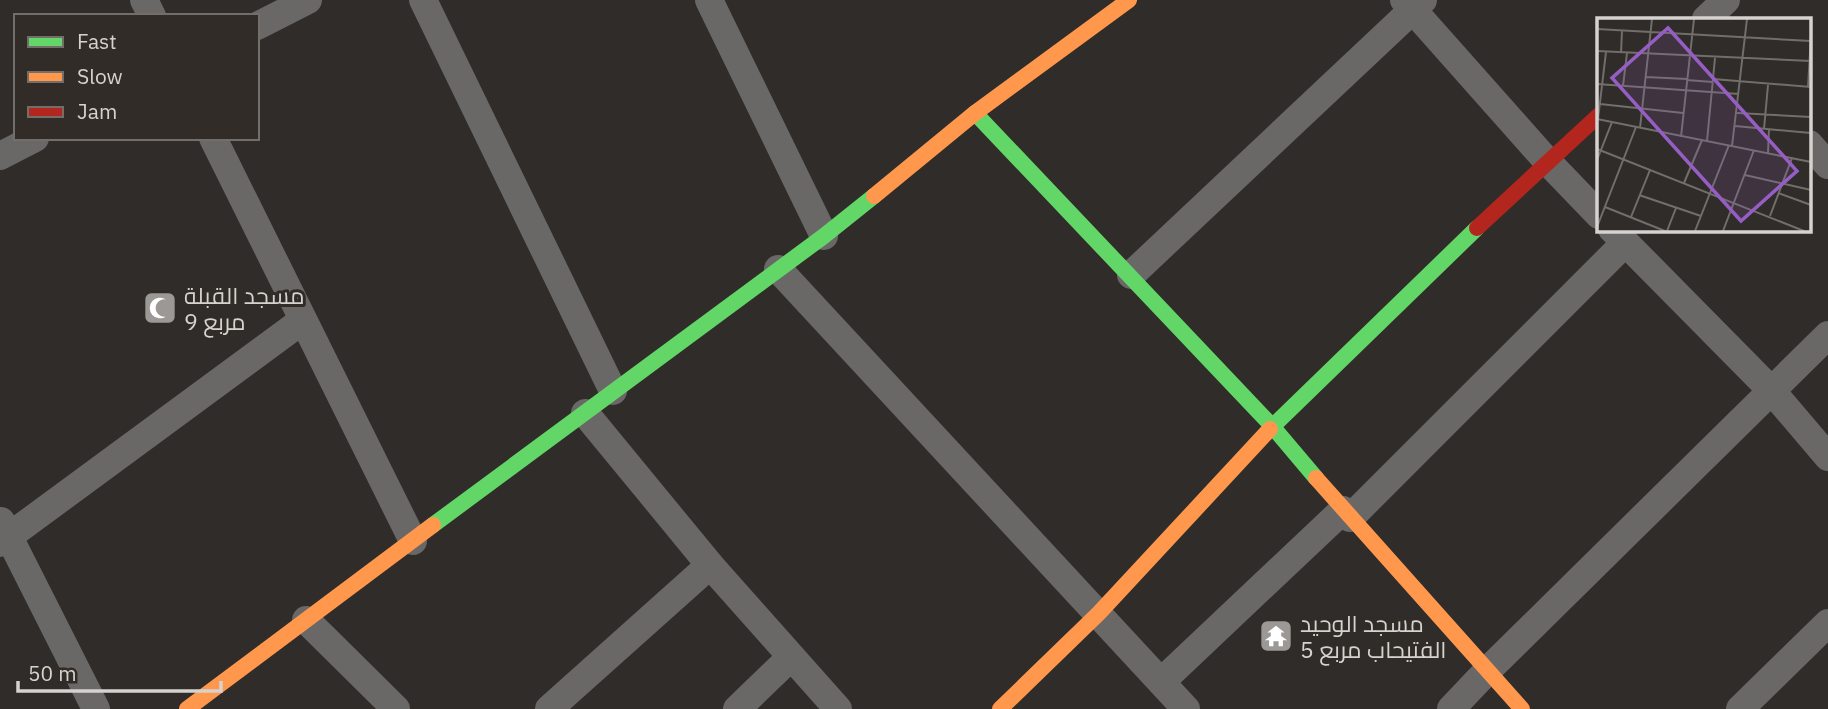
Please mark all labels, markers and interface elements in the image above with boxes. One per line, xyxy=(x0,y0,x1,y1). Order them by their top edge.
legend xyxy=(14,14,259,140)
inset map xyxy=(1597,18,1811,231)
text: Fast xyxy=(77,27,117,55)
text: Slow xyxy=(77,62,123,90)
text: Jam xyxy=(77,97,117,125)
place label: مسجد القبلة مربع 9 xyxy=(184,280,304,338)
mosque icon: مسجد القبلة مربع 9 xyxy=(141,289,179,327)
place label: مسجد الوحيد الفتيحاب مربع 5 xyxy=(1300,608,1447,666)
temple icon: مسجد الوحيد الفتيحاب مربع 5 xyxy=(1257,617,1295,655)
scale bar xyxy=(18,650,220,694)
text: 50 m xyxy=(28,659,77,687)

